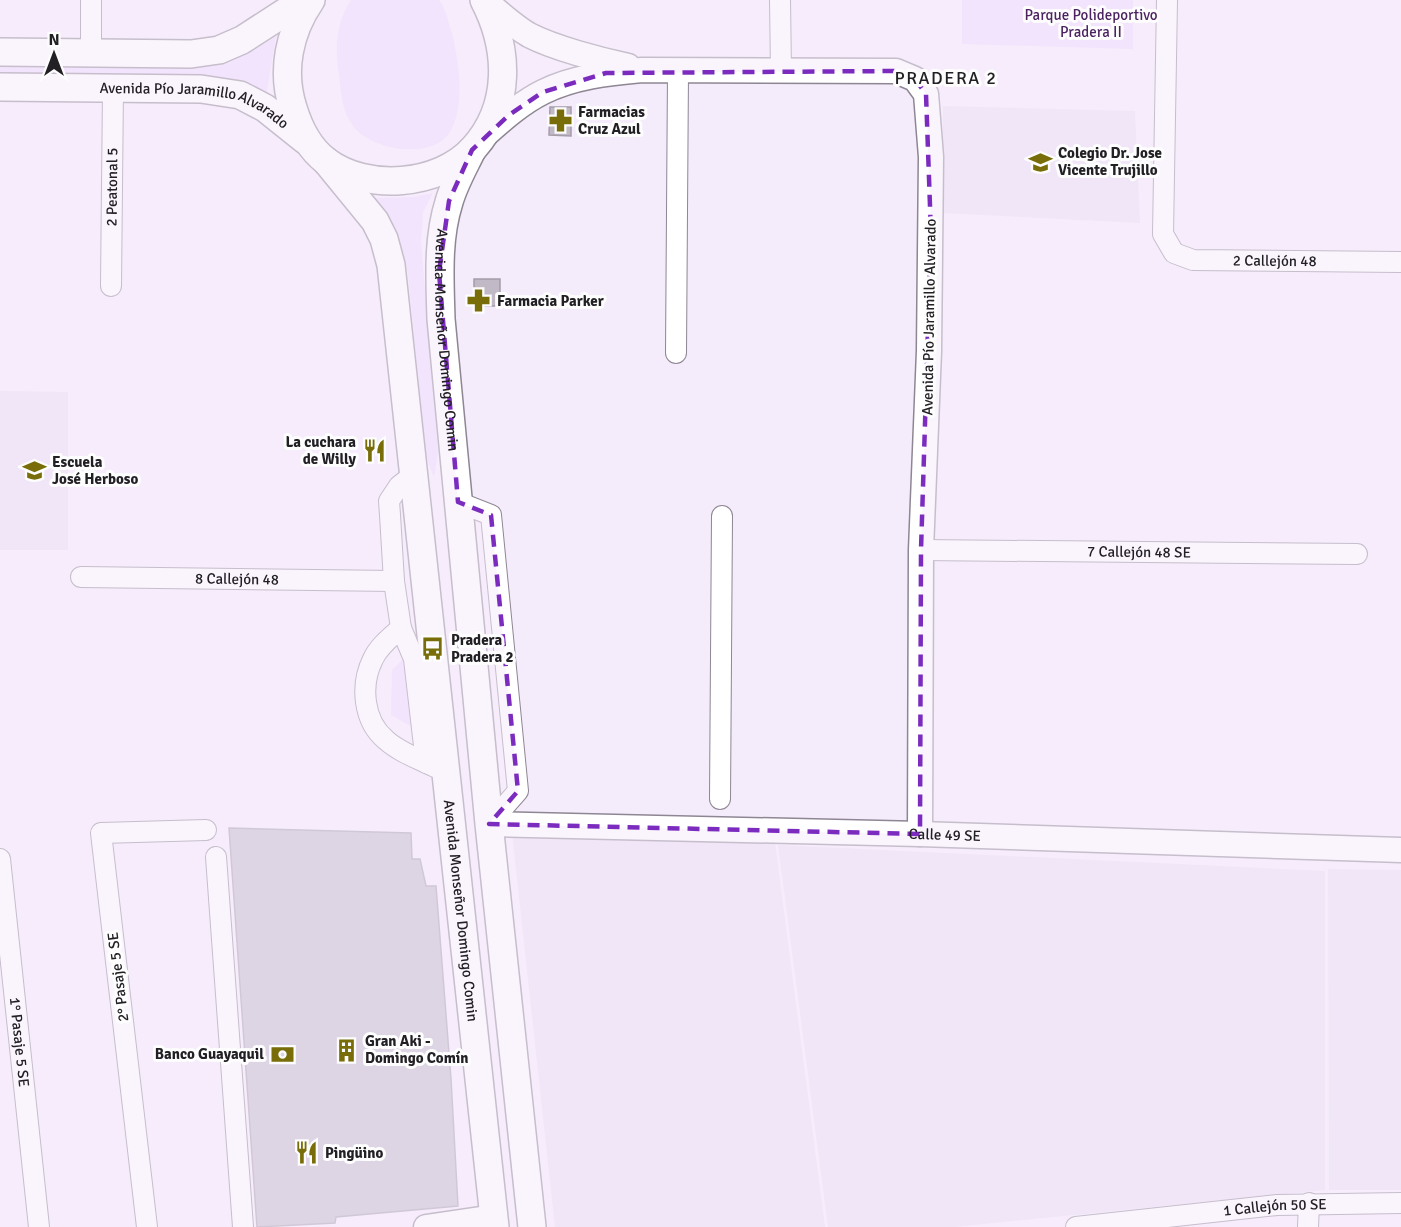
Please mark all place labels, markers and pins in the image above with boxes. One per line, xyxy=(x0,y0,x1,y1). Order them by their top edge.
place label: Farmacias Cruz Azul xyxy=(578,103,645,138)
pharmacy icon: Farmacias Cruz Azul xyxy=(547,108,573,134)
place label: Colegio Dr. Jose Vicente Trujillo xyxy=(1058,144,1162,179)
school or university icon: Colegio Dr. Jose Vicente Trujillo xyxy=(1027,149,1053,175)
pharmacy icon: Farmacia Parker xyxy=(466,288,492,314)
place label: Farmacia Parker xyxy=(497,292,604,310)
place label: La cuchara de Willy xyxy=(285,433,357,468)
restaurant icon: La cuchara de Willy xyxy=(361,438,387,464)
place label: Escuela José Herboso xyxy=(52,453,138,488)
school or university icon: Escuela José Herboso xyxy=(21,458,47,484)
place label: Pradera Pradera 2 xyxy=(451,631,514,666)
bus stop icon: Pradera Pradera 2 xyxy=(420,636,446,662)
place label: Gran Aki - Domingo Comín xyxy=(365,1032,469,1067)
building icon: Gran Aki - Domingo Comín xyxy=(334,1037,360,1063)
bank icon: Banco Guayaquil xyxy=(269,1041,295,1067)
place label: Banco Guayaquil xyxy=(155,1045,264,1063)
restaurant icon: Pingüino xyxy=(294,1140,320,1166)
place label: Pingüino xyxy=(325,1144,383,1162)

